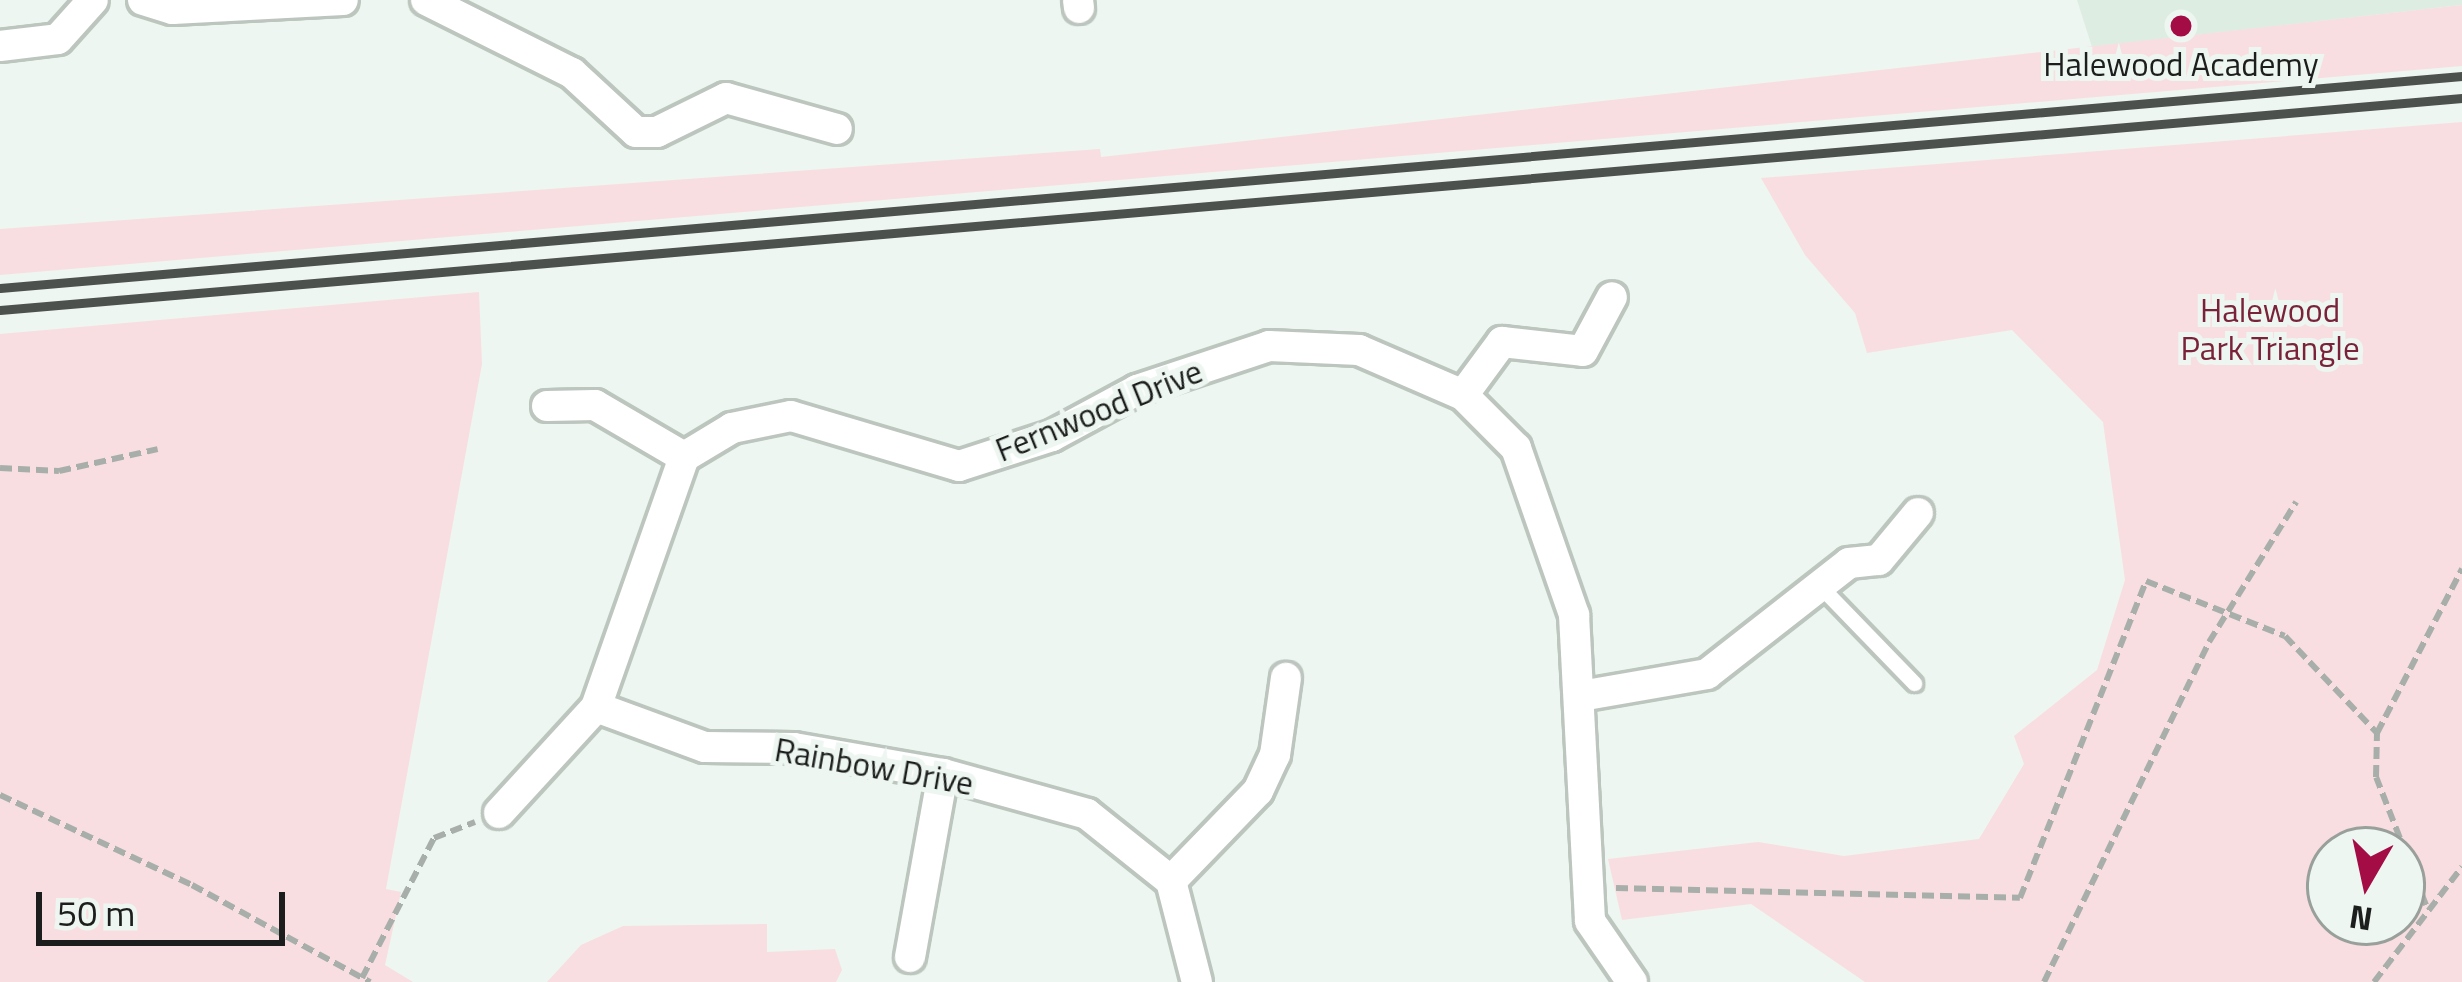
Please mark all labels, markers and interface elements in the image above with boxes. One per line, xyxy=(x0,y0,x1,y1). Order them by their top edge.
marker: Halewood Academy xyxy=(2168,13,2194,39)
place label: Halewood Academy xyxy=(2043,45,2319,85)
park label: Halewood Park Triangle xyxy=(2180,291,2360,369)
street label: Fernwood Drive xyxy=(990,352,1208,470)
street label: Rainbow Drive xyxy=(772,730,976,804)
north arrow xyxy=(2306,826,2426,946)
scale bar xyxy=(42,868,291,942)
text: 50 m xyxy=(57,885,135,940)
text: N xyxy=(2346,892,2376,945)

